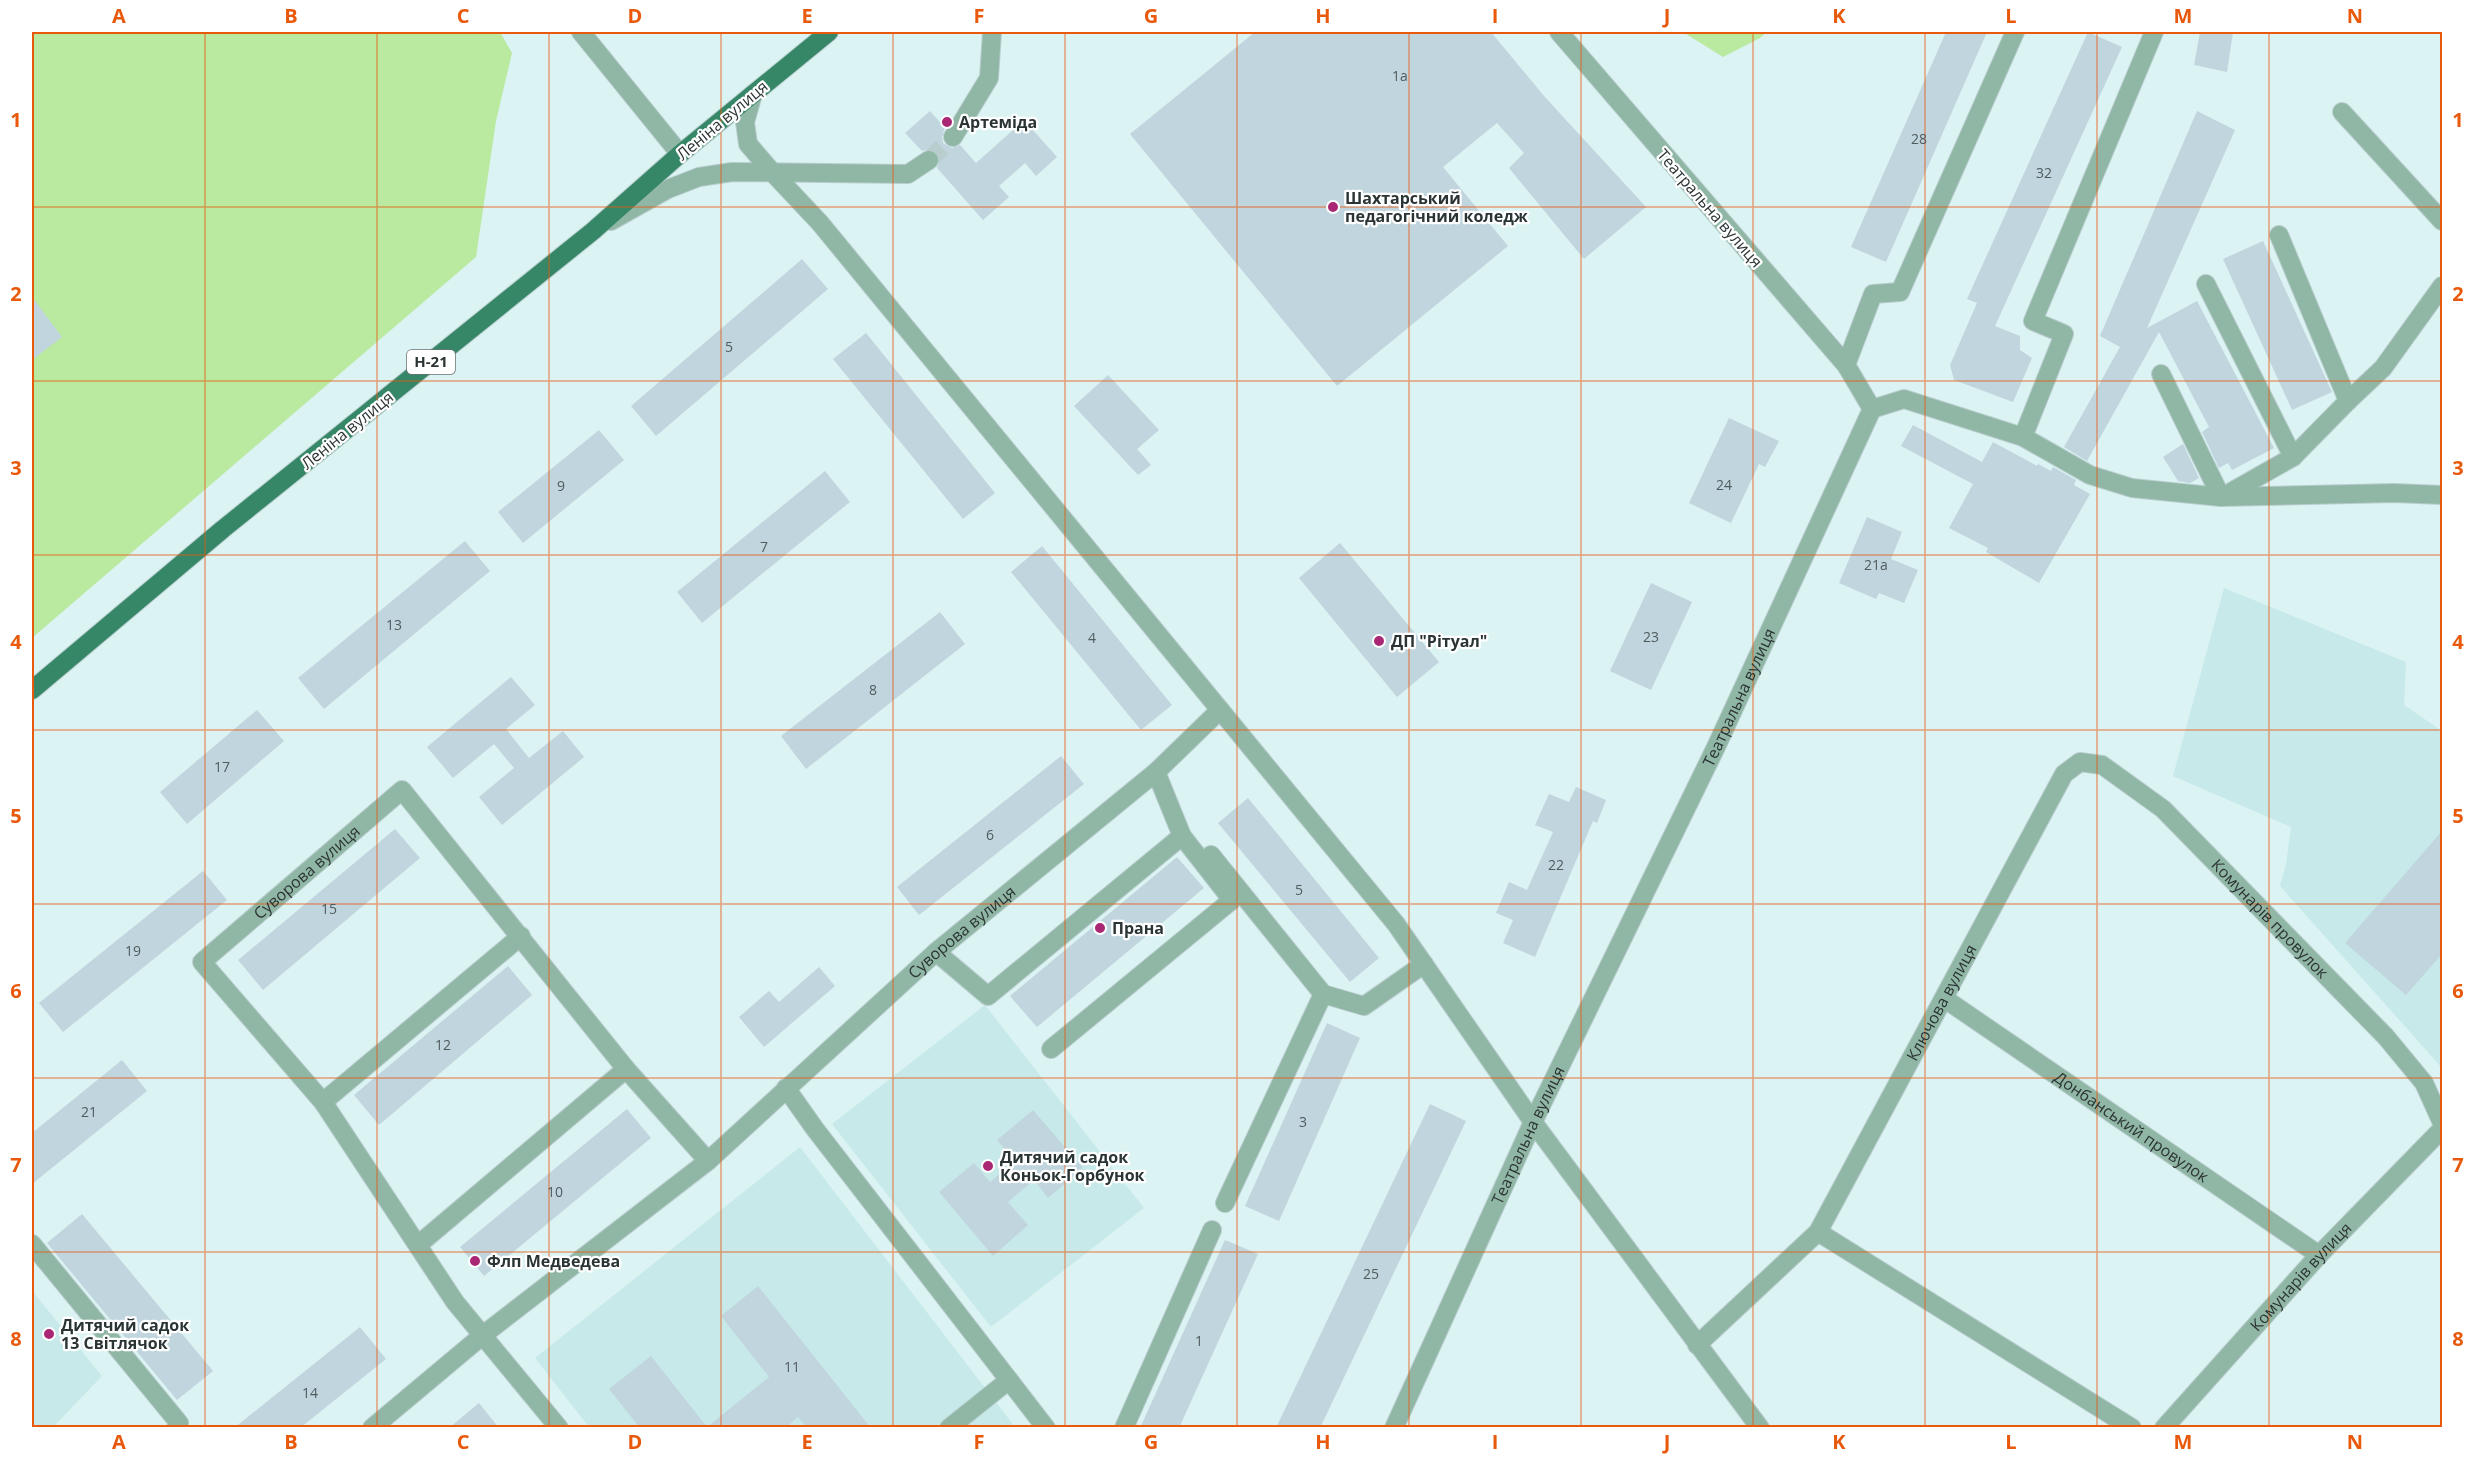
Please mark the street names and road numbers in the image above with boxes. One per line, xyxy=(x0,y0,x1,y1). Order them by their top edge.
street label: Леніна вулиця xyxy=(672,75,772,165)
street label: Театральна вулиця xyxy=(1652,144,1768,272)
road number: Н-21 xyxy=(407,350,455,374)
street label: Леніна вулиця xyxy=(296,386,398,474)
street label: Театральна вулиця xyxy=(1697,625,1780,770)
street label: Суворова вулиця xyxy=(249,820,365,924)
street label: Комунарів провулок xyxy=(2207,854,2334,984)
street label: Суворова вулиця xyxy=(903,881,1020,983)
street label: Ключова вулиця xyxy=(1901,940,1981,1065)
street label: Театральна вулиця xyxy=(1486,1062,1570,1208)
street label: Донбанський провулок xyxy=(2050,1066,2214,1188)
street label: Комунарів вулиця xyxy=(2245,1217,2356,1336)

